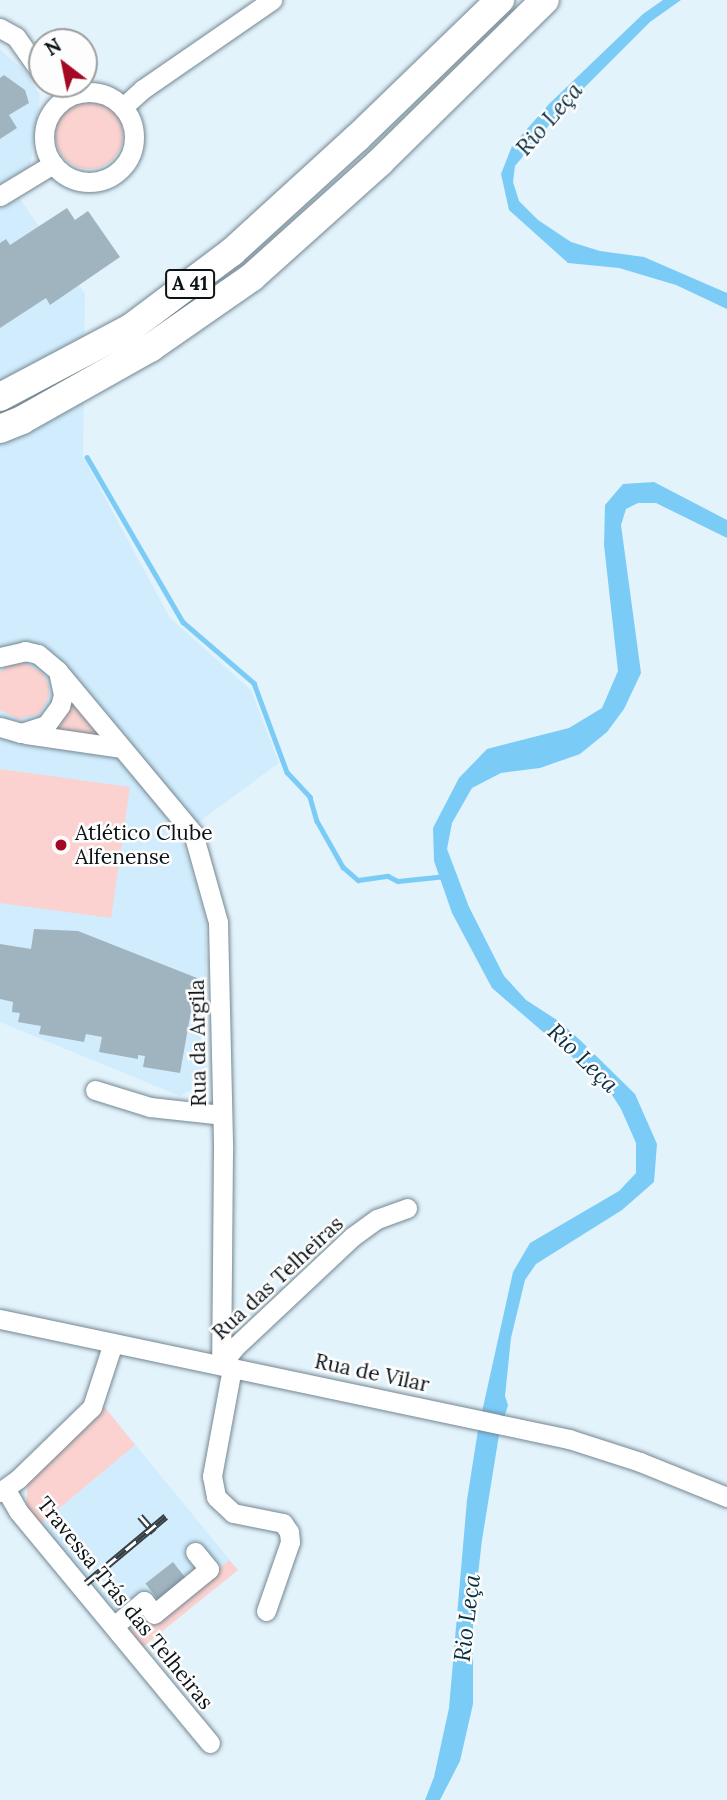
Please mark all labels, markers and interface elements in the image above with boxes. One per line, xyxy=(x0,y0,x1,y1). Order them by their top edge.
north arrow xyxy=(28,28,98,98)
text: N xyxy=(40,33,66,61)
water label: Rio Leça xyxy=(510,77,588,161)
road number: A 41 xyxy=(164,268,216,300)
place label: Atlético Clube Alfenense xyxy=(75,820,213,870)
marker: Atlético Clube Alfenense xyxy=(53,837,69,853)
street label: Rua da Argila xyxy=(184,979,212,1107)
water label: Rio Leça xyxy=(542,1018,624,1098)
street label: Rua das Telheiras xyxy=(207,1211,349,1345)
street label: Rua de Vilar xyxy=(312,1349,432,1397)
street label: Travessa Trás das Telheiras xyxy=(32,1492,218,1714)
water label: Rio Leça xyxy=(448,1573,486,1663)

